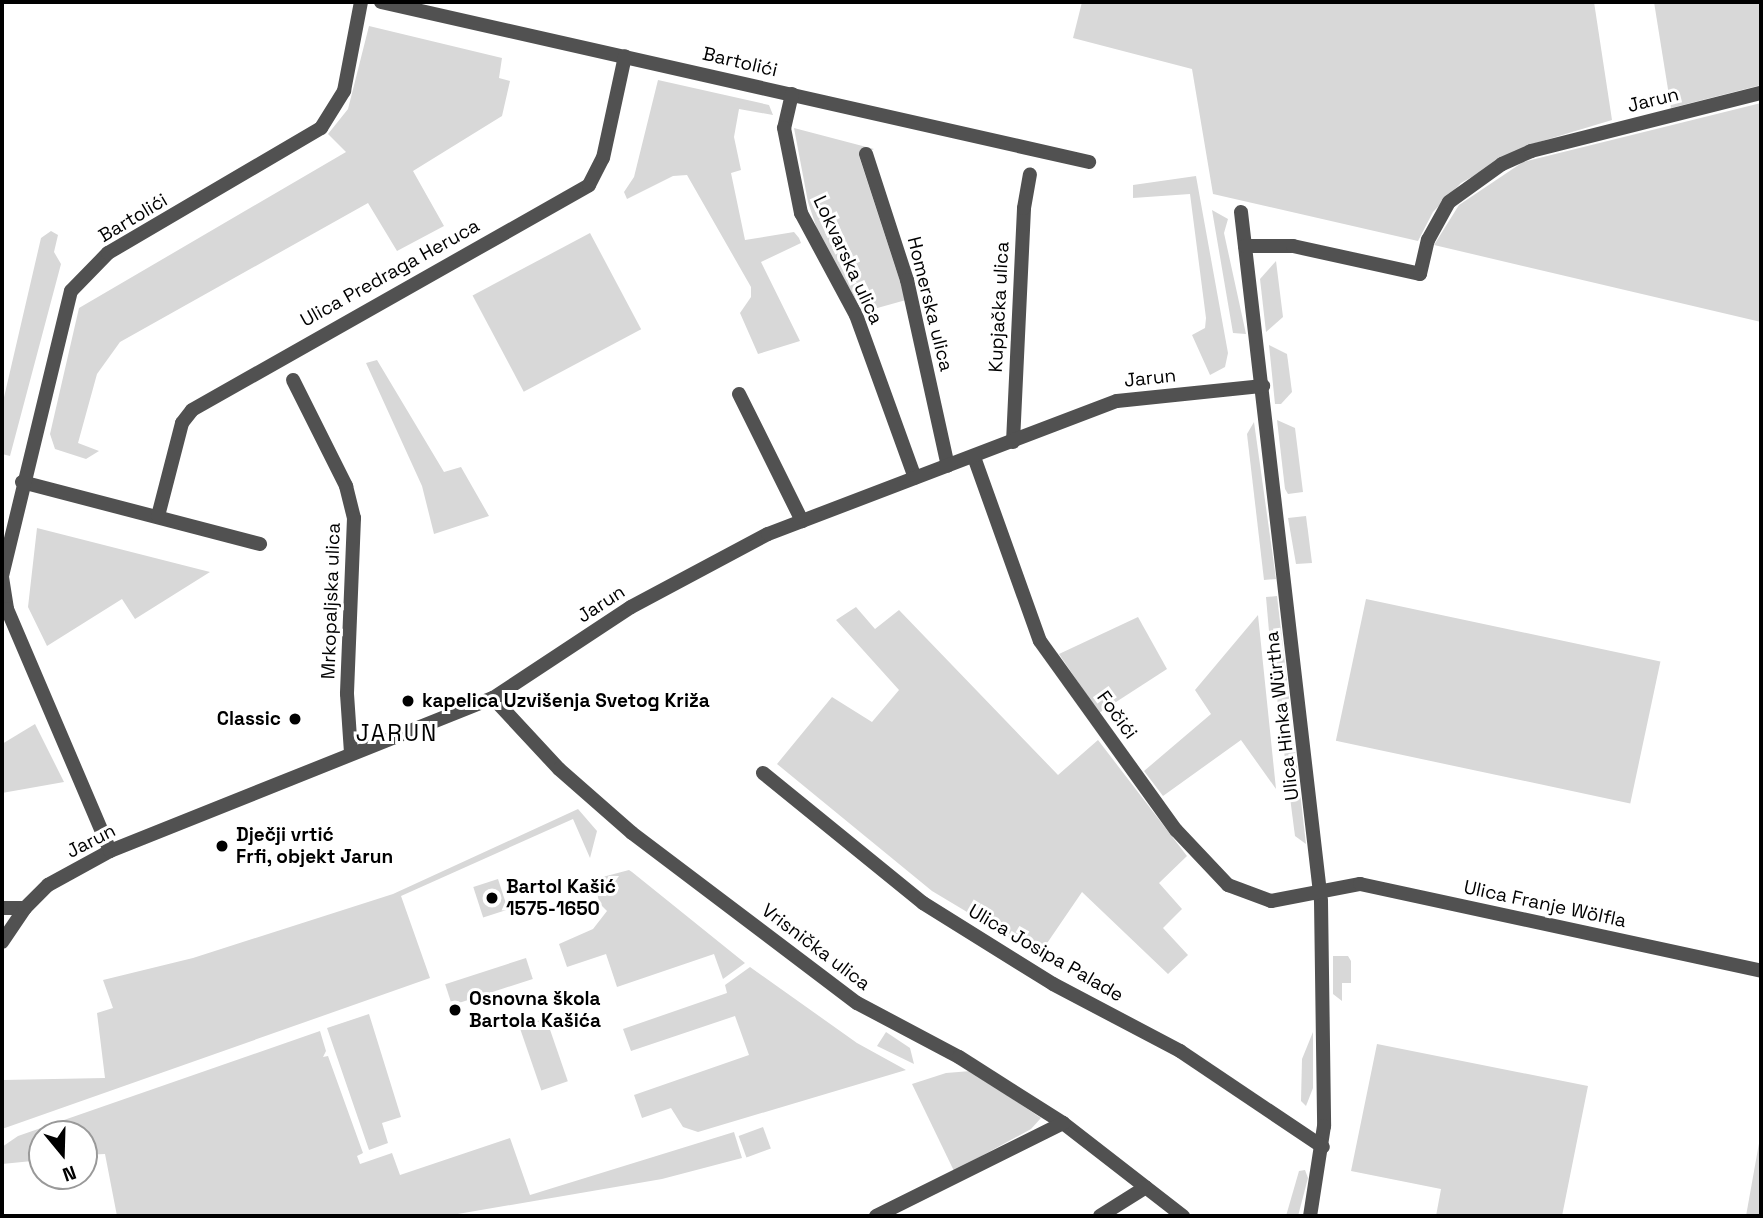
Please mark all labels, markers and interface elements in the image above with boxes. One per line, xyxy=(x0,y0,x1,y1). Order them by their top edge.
street label: Bartolići xyxy=(700,42,780,82)
street label: Jarun xyxy=(1625,83,1681,117)
street label: Bartolići xyxy=(95,189,171,247)
street label: Lokvarska ulica xyxy=(808,192,888,328)
street label: Ulica Predraga Heruca xyxy=(297,214,483,332)
street label: Homerska ulica xyxy=(902,234,958,374)
street label: Kupjačka ulica xyxy=(984,241,1014,373)
street label: Jarun xyxy=(1123,364,1177,392)
street label: Mrkopaljska ulica xyxy=(317,522,345,680)
street label: Jarun xyxy=(573,580,629,628)
street label: Ulica Hinka Würtha xyxy=(1260,630,1304,802)
street label: Fočići xyxy=(1092,686,1142,744)
place label: kapelica Uzvišenja Svetog Križa xyxy=(422,690,710,712)
marker: kapelica Uzvišenja Svetog Križa xyxy=(400,693,416,709)
place label: Classic xyxy=(217,708,281,730)
marker: Classic xyxy=(287,711,303,727)
district label: JARUN xyxy=(356,719,438,747)
street label: Jarun xyxy=(63,819,119,863)
place label: Dječji vrtić Frfi, objekt Jarun xyxy=(236,824,394,868)
marker: Dječji vrtić Frfi, objekt Jarun xyxy=(214,838,230,854)
place label: Bartol Kašić 1575-1650 xyxy=(506,876,616,920)
street label: Ulica Franje Wölfla xyxy=(1461,876,1629,932)
marker: Bartol Kašić 1575-1650 xyxy=(484,890,500,906)
street label: Vrisnička ulica xyxy=(757,899,875,995)
street label: Ulica Josipa Palade xyxy=(964,899,1128,1007)
place label: Osnovna škola Bartola Kašića xyxy=(469,988,601,1032)
marker: Osnovna škola Bartola Kašića xyxy=(447,1002,463,1018)
north arrow xyxy=(28,1120,98,1190)
text: N xyxy=(59,1160,79,1187)

